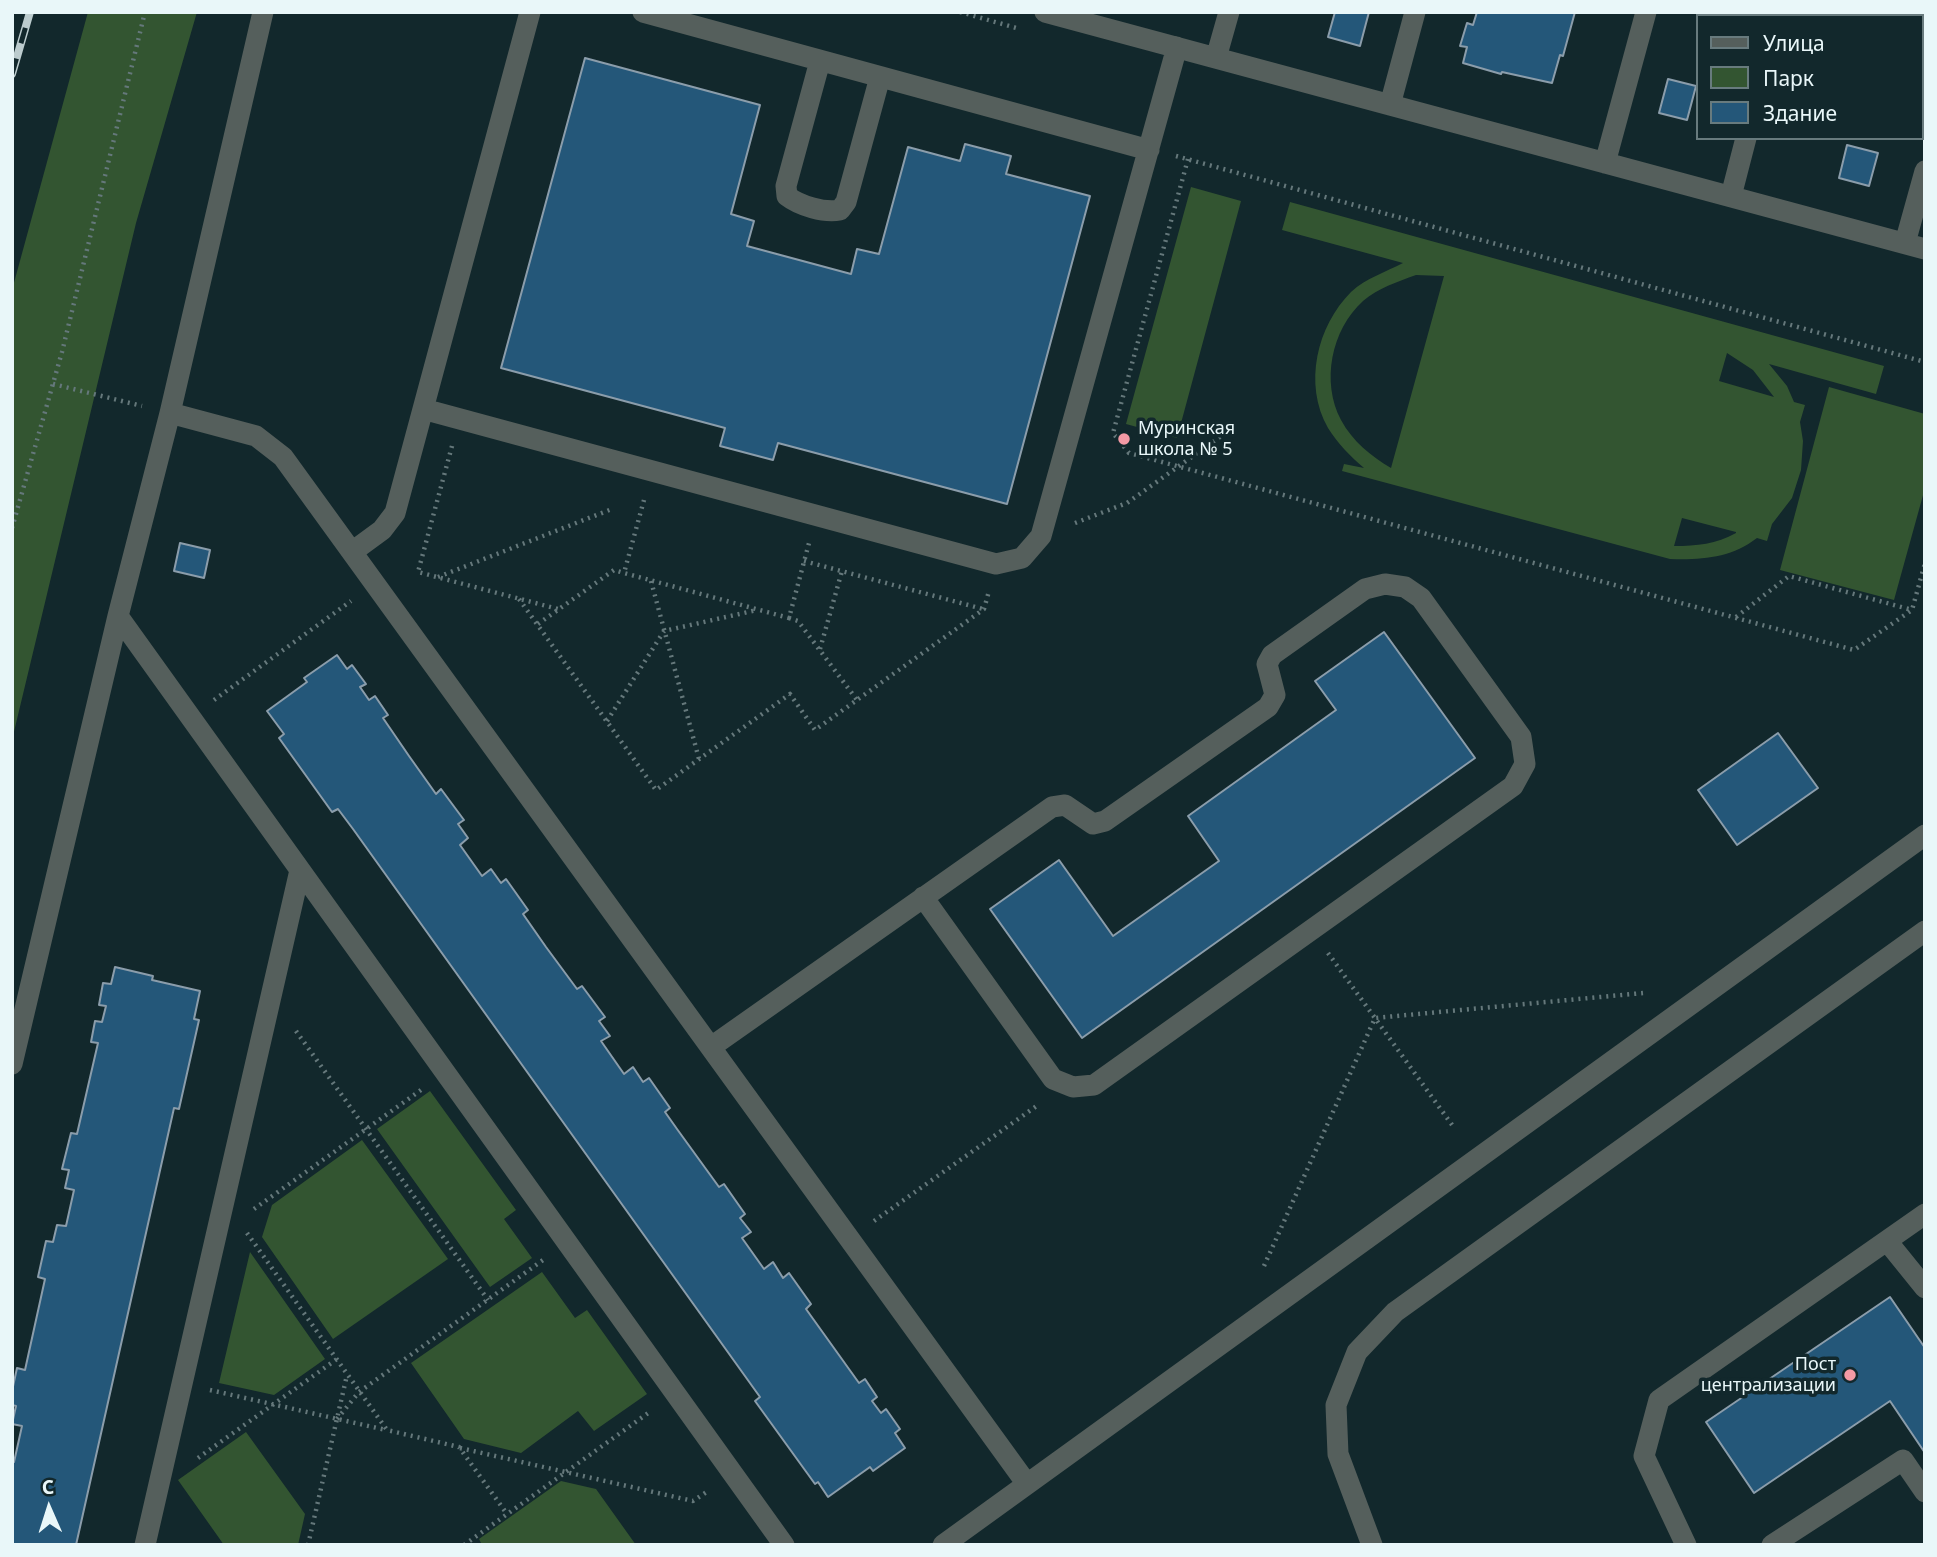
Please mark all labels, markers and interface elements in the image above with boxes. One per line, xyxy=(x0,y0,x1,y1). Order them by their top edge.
legend xyxy=(1696,14,1923,140)
text: Улица xyxy=(1763,29,1825,57)
text: Парк xyxy=(1763,64,1814,92)
text: Здание xyxy=(1763,99,1837,127)
place label: Муринская школа № 5 xyxy=(1138,418,1235,460)
marker: Муринская школа № 5 xyxy=(1116,431,1132,447)
place label: Пост централизации xyxy=(1701,1354,1836,1396)
marker: Пост централизации xyxy=(1842,1367,1858,1383)
north arrow xyxy=(14,1473,84,1543)
text: С xyxy=(41,1474,55,1500)

